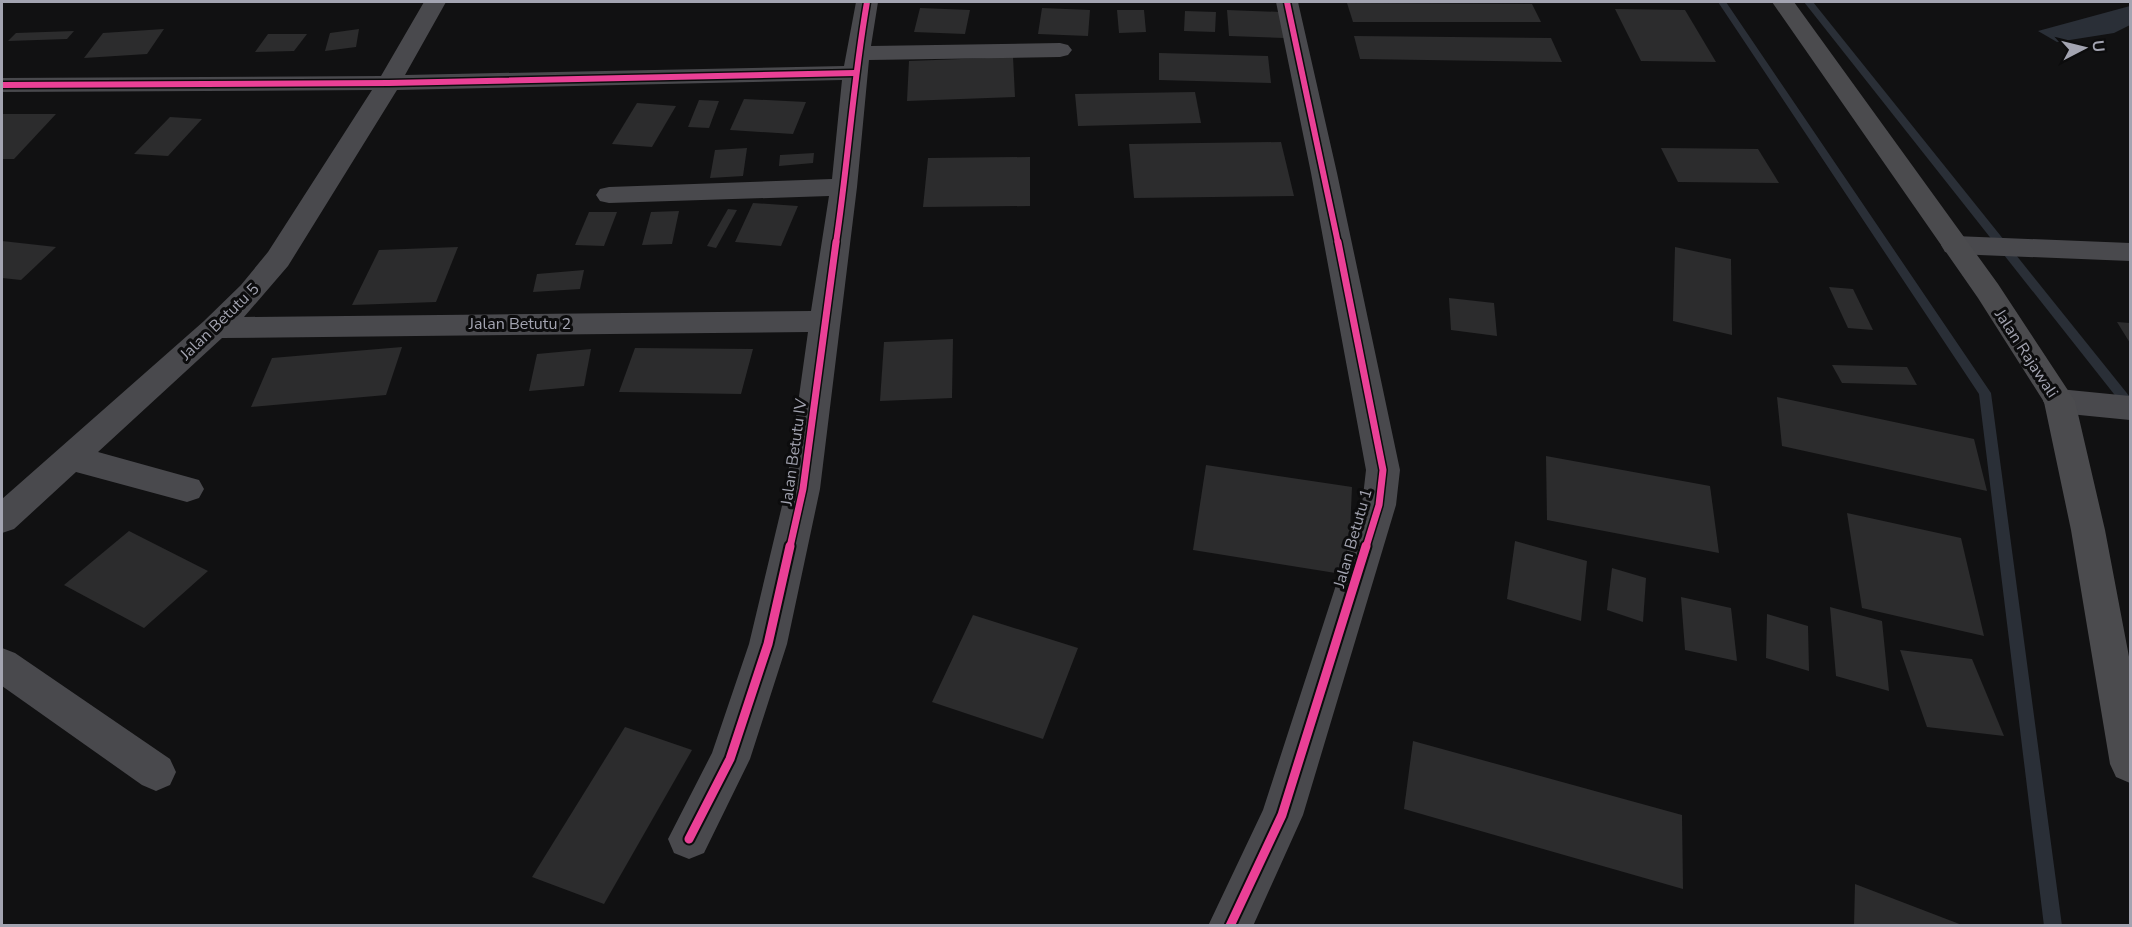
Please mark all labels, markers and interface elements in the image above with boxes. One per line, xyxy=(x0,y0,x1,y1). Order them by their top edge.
north arrow xyxy=(2054,18,2114,78)
text: U xyxy=(2086,39,2110,53)
street label: Jalan Betutu 5 xyxy=(175,278,264,366)
street label: Jalan Rajawali xyxy=(1989,304,2063,402)
street label: Jalan Betutu 2 xyxy=(468,313,571,335)
street label: Jalan Betutu IV xyxy=(775,396,813,508)
street label: Jalan Betutu 1 xyxy=(1328,486,1378,591)

